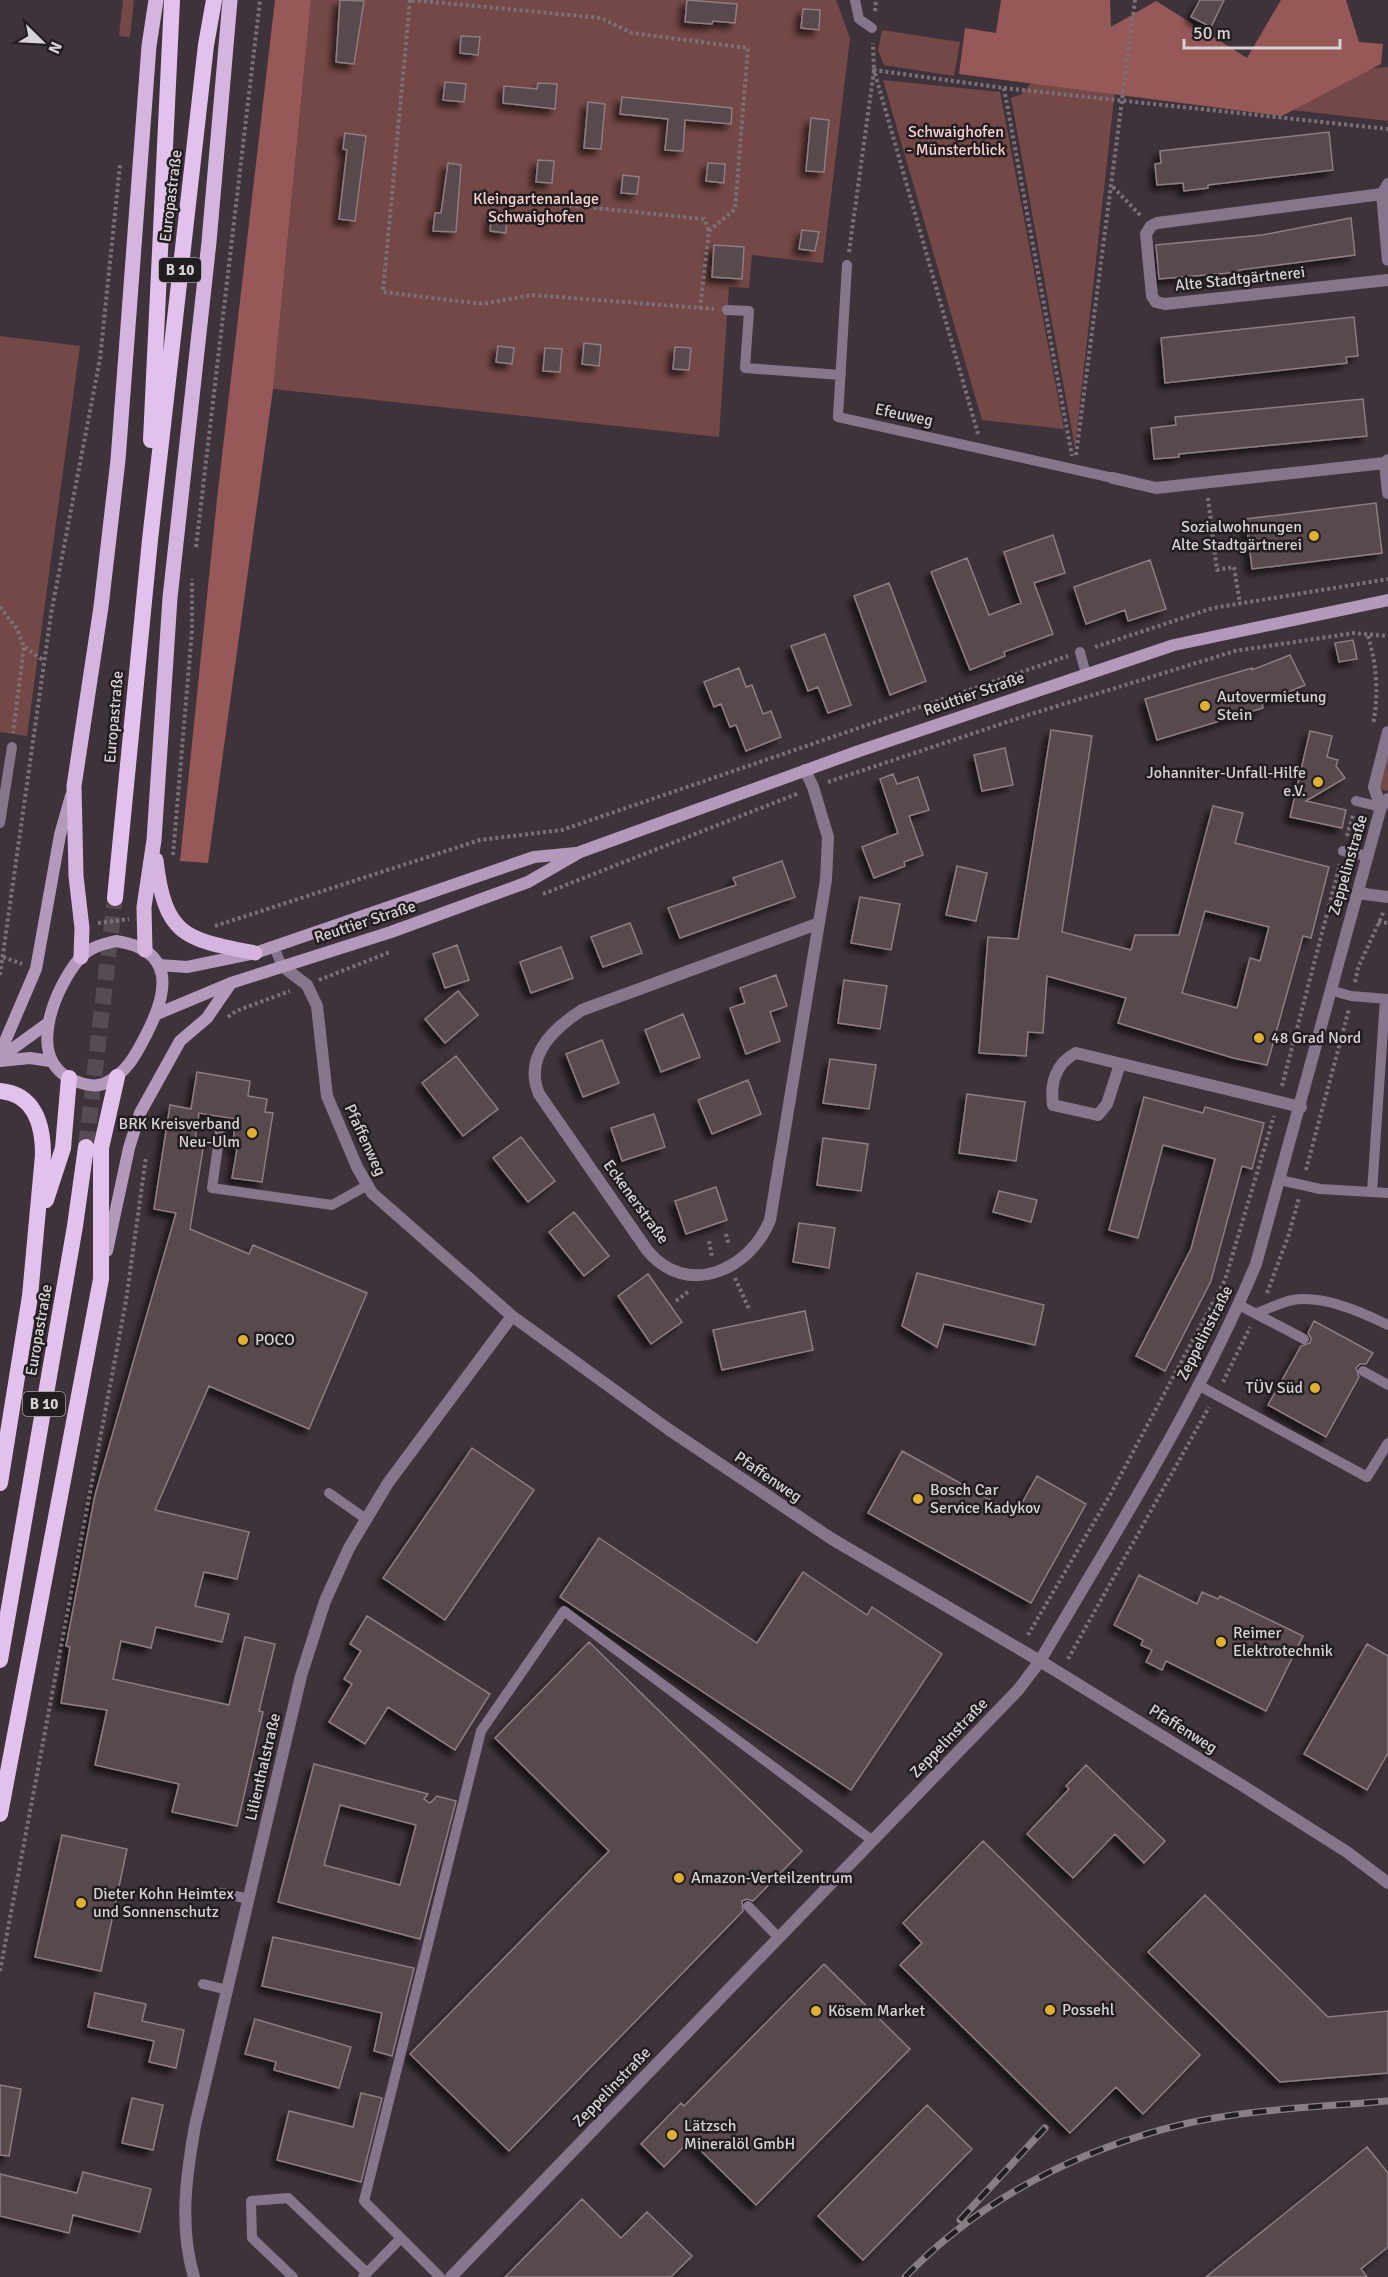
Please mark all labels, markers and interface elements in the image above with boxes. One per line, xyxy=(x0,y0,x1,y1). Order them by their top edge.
north arrow xyxy=(12,12,72,72)
scale bar xyxy=(1184,12,1340,50)
text: 50 m xyxy=(1193,22,1231,44)
text: N xyxy=(43,39,66,57)
park label: Schwaighofen - Münsterblick xyxy=(907,122,1005,160)
street label: Europastraße xyxy=(155,149,187,243)
park label: Kleingartenanlage Schwaighofen xyxy=(473,189,599,227)
road number: B 10 xyxy=(159,258,201,282)
street label: Alte Stadtgärtnerei xyxy=(1174,262,1306,296)
street label: Efeuweg xyxy=(873,399,935,431)
place label: Sozialwohnungen Alte Stadtgärtnerei xyxy=(1171,517,1302,555)
marker: Sozialwohnungen Alte Stadtgärtnerei xyxy=(1307,529,1321,543)
street label: Reuttier Straße xyxy=(921,667,1027,721)
street label: Europastraße xyxy=(100,670,128,764)
place label: Autovermietung Stein xyxy=(1217,687,1327,725)
marker: Autovermietung Stein xyxy=(1198,699,1212,713)
place label: Johanniter-Unfall-Hilfe e.V. xyxy=(1147,763,1306,801)
marker: Johanniter-Unfall-Hilfe e.V. xyxy=(1311,775,1325,789)
street label: Zeppelinstraße xyxy=(1324,812,1372,918)
street label: Reuttier Straße xyxy=(312,896,418,948)
place label: 48 Grad Nord xyxy=(1271,1028,1361,1048)
marker: 48 Grad Nord xyxy=(1252,1031,1266,1045)
street label: Pfaffenweg xyxy=(340,1101,390,1179)
place label: BRK Kreisverband Neu-Ulm xyxy=(118,1114,240,1152)
marker: BRK Kreisverband Neu-Ulm xyxy=(245,1126,259,1140)
street label: Eckenerstraße xyxy=(599,1156,673,1248)
street label: Zeppelinstraße xyxy=(1173,1282,1237,1384)
street label: Europastraße xyxy=(21,1283,57,1377)
place label: POCO xyxy=(255,1330,295,1350)
marker: POCO xyxy=(236,1333,250,1347)
place label: TÜV Süd xyxy=(1246,1378,1303,1398)
marker: TÜV Süd xyxy=(1308,1381,1322,1395)
road number: B 10 xyxy=(23,1392,65,1416)
street label: Pfaffenweg xyxy=(730,1447,806,1507)
place label: Bosch Car Service Kadykov xyxy=(930,1480,1041,1518)
marker: Bosch Car Service Kadykov xyxy=(911,1492,925,1506)
place label: Reimer Elektrotechnik xyxy=(1233,1623,1333,1661)
marker: Reimer Elektrotechnik xyxy=(1214,1635,1228,1649)
street label: Zeppelinstraße xyxy=(906,1694,992,1782)
street label: Pfaffenweg xyxy=(1145,1700,1221,1758)
street label: Lilienthalstraße xyxy=(241,1711,285,1823)
place label: Amazon-Verteilzentrum xyxy=(691,1868,853,1888)
marker: Amazon-Verteilzentrum xyxy=(672,1871,686,1885)
place label: Dieter Kohn Heimtex und Sonnenschutz xyxy=(93,1884,234,1922)
marker: Dieter Kohn Heimtex und Sonnenschutz xyxy=(74,1896,88,1910)
place label: Possehl xyxy=(1062,2000,1115,2020)
place label: Kösem Market xyxy=(828,2001,926,2021)
marker: Possehl xyxy=(1043,2003,1057,2017)
marker: Kösem Market xyxy=(809,2004,823,2018)
street label: Zeppelinstraße xyxy=(569,2043,655,2131)
place label: Lätzsch Mineralöl GmbH xyxy=(684,2116,795,2154)
marker: Lätzsch Mineralöl GmbH xyxy=(665,2128,679,2142)

